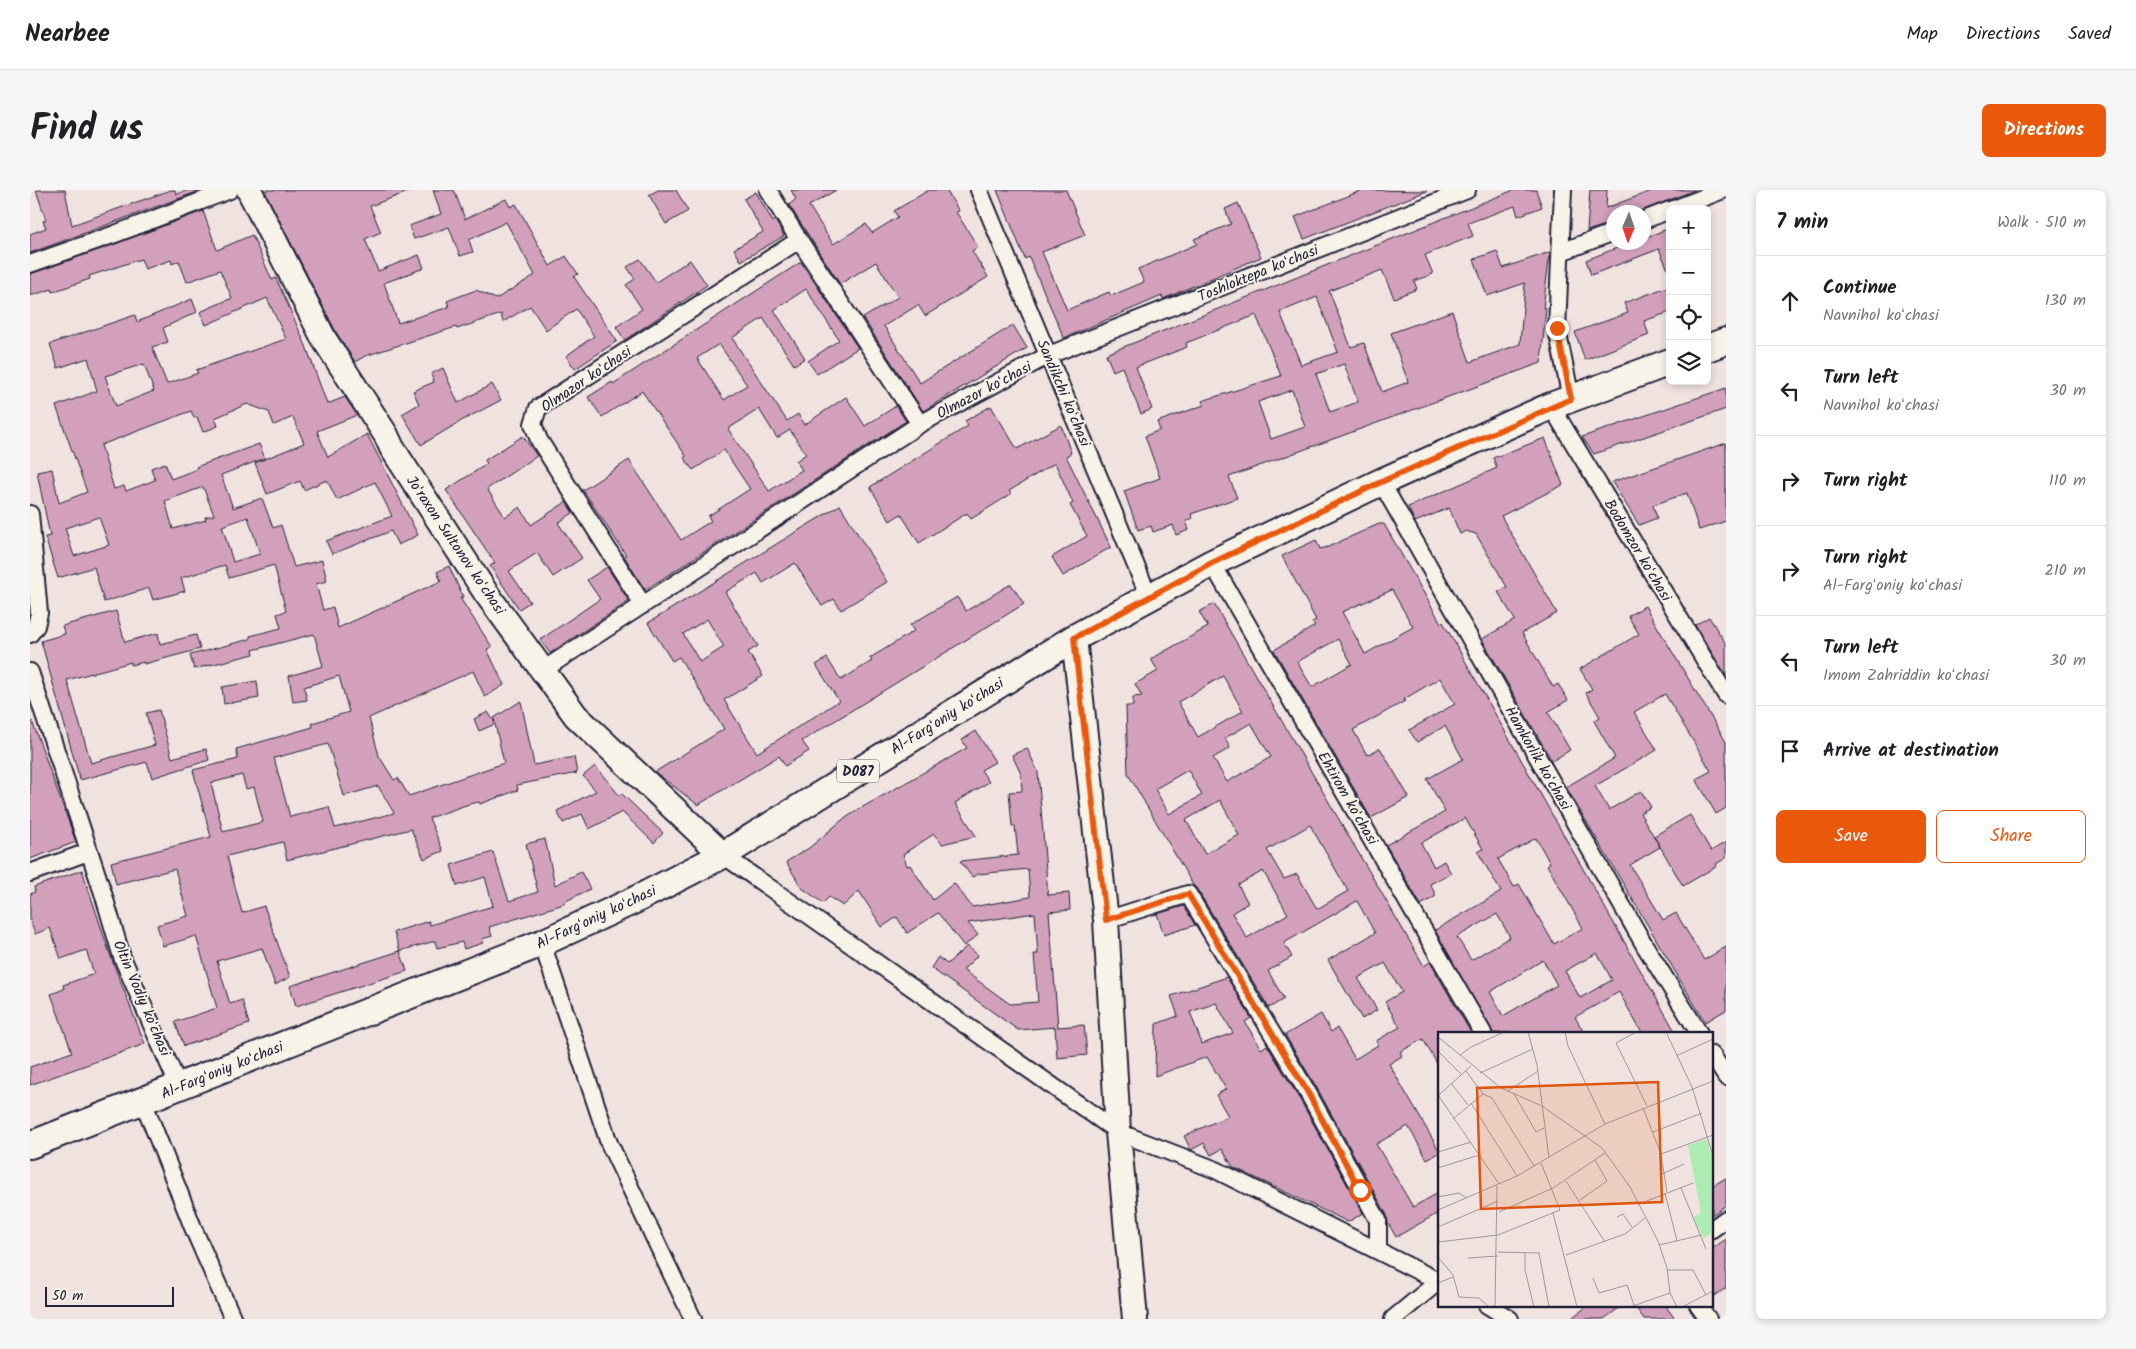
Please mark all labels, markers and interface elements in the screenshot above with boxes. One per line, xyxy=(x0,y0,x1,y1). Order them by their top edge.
text: Nearbee xyxy=(25,15,110,54)
text: Map xyxy=(1906,20,1938,49)
text: Directions xyxy=(1966,20,2040,49)
text: Saved xyxy=(2068,20,2111,49)
text: Find us xyxy=(30,102,143,158)
button: Directions xyxy=(1982,104,2106,157)
north arrow xyxy=(1606,205,1651,250)
map controls xyxy=(1666,205,1711,385)
button: + xyxy=(1666,205,1711,250)
text: 7 min xyxy=(1776,206,1828,239)
text: Walk · 510 m xyxy=(1997,210,2086,235)
street label: Toshloktepa koʻchasi xyxy=(1194,238,1324,309)
button: − xyxy=(1666,250,1711,295)
text: Continue xyxy=(1823,273,1896,303)
icon: ahead xyxy=(1776,287,1804,315)
text: 130 m xyxy=(2045,288,2086,313)
button: locate xyxy=(1666,295,1711,340)
text: Navnihol koʻchasi xyxy=(1823,303,1939,328)
route end xyxy=(1546,317,1569,340)
street label: Sandikchi koʻchasi xyxy=(1030,336,1097,452)
street label: Olmazor koʻchasi xyxy=(536,340,638,419)
button: layers xyxy=(1666,340,1711,385)
street label: Olmazor koʻchasi xyxy=(932,355,1038,426)
text: Turn left xyxy=(1823,363,1898,393)
icon: left xyxy=(1776,377,1804,405)
text: 30 m xyxy=(2050,378,2086,403)
text: Navnihol koʻchasi xyxy=(1823,393,1939,418)
text: Turn right xyxy=(1823,466,1908,496)
icon: right xyxy=(1776,467,1804,495)
text: 110 m xyxy=(2049,468,2086,493)
street label: Joʻraxon Sultonov koʻchasi xyxy=(399,471,512,621)
street label: Bodomzor koʻchasi xyxy=(1597,495,1678,608)
text: Turn right xyxy=(1823,543,1908,573)
icon: right xyxy=(1776,557,1804,585)
text: 210 m xyxy=(2045,558,2086,583)
text: Al-Fargʻoniy koʻchasi xyxy=(1823,573,1962,598)
text: Turn left xyxy=(1823,633,1898,663)
icon: left xyxy=(1776,647,1804,675)
text: 30 m xyxy=(2050,648,2086,673)
text: Imom Zahriddin koʻchasi xyxy=(1823,663,1989,688)
street label: Al-Fargʻoniy koʻchasi xyxy=(886,671,1010,762)
street label: Hamkorlik koʻchasi xyxy=(1497,702,1577,816)
text: Arrive at destination xyxy=(1823,736,1999,766)
icon: arrive xyxy=(1776,737,1804,765)
street label: Ehtirom koʻchasi xyxy=(1311,747,1384,851)
road number: D087 xyxy=(837,760,879,782)
button: Save xyxy=(1776,810,1926,863)
button: Share xyxy=(1936,810,2086,863)
street label: Al-Fargʻoniy koʻchasi xyxy=(532,879,662,956)
street label: Oltin Vodiy koʻchasi xyxy=(106,937,177,1061)
inset map xyxy=(1438,1032,1714,1306)
street label: Al-Fargʻoniy koʻchasi xyxy=(157,1035,289,1106)
route start xyxy=(1349,1179,1372,1202)
scale bar xyxy=(45,1284,174,1307)
text: 50 m xyxy=(52,1285,83,1307)

